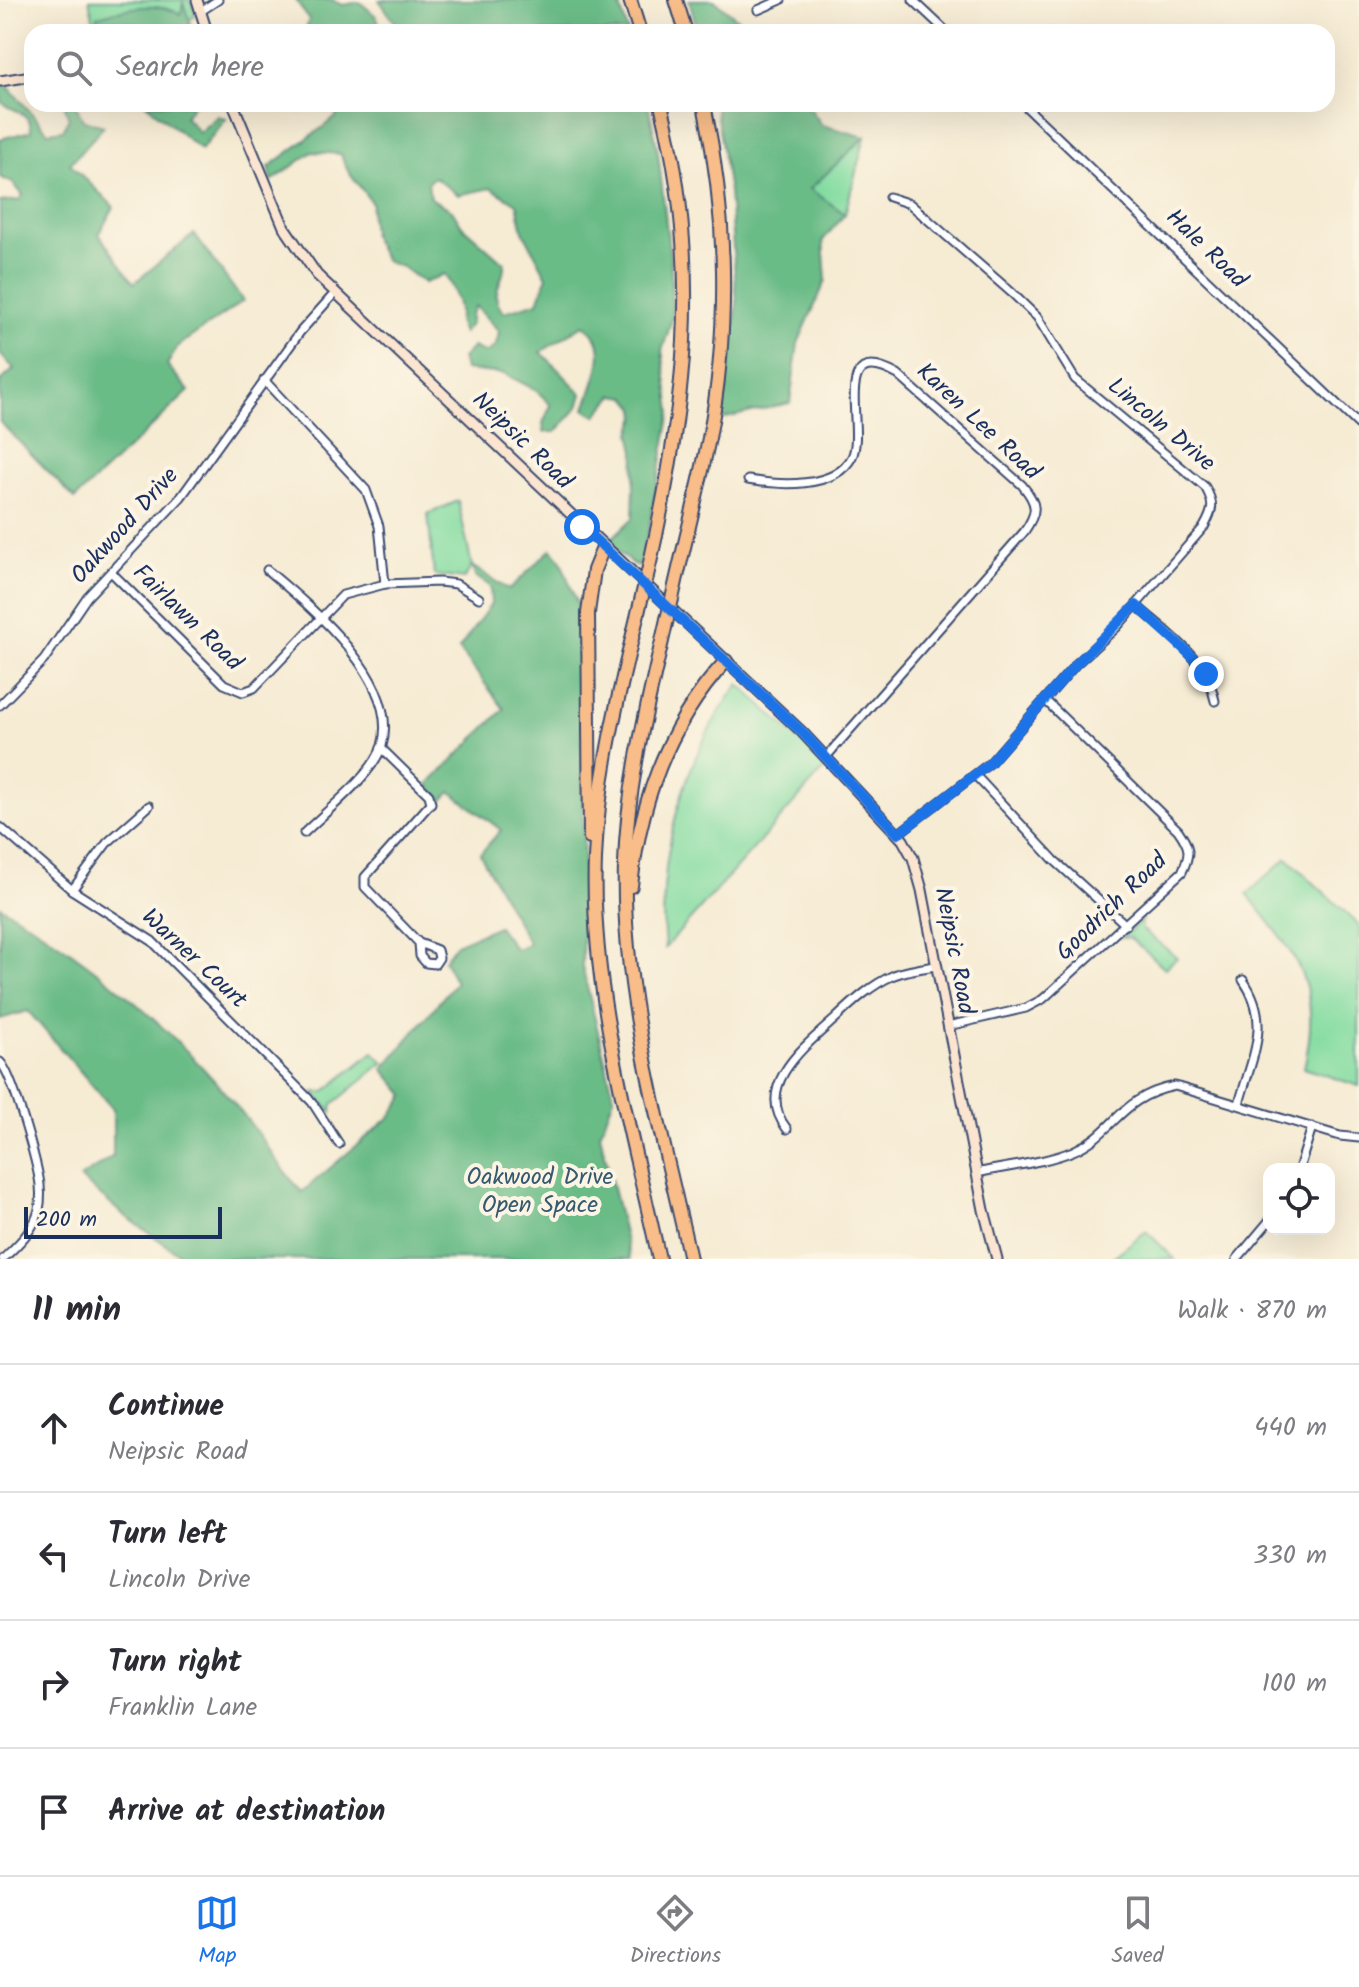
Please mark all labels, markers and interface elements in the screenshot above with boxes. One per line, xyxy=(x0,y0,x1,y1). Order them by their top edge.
search box xyxy=(24,24,1335,112)
text: Search here xyxy=(116,44,264,92)
icon: search xyxy=(52,46,96,90)
street label: Hale Road xyxy=(1156,200,1257,299)
street label: Karen Lee Road xyxy=(907,353,1050,491)
street label: Lincoln Drive xyxy=(1098,368,1224,482)
street label: Neipsic Road xyxy=(462,382,583,500)
street label: Oakwood Drive xyxy=(61,458,189,594)
route start xyxy=(564,509,600,545)
street label: Fairlawn Road xyxy=(123,555,252,682)
route end xyxy=(1188,656,1224,692)
street label: Goodrich Road xyxy=(1047,842,1178,971)
street label: Neipsic Road xyxy=(923,884,986,1019)
street label: Warner Court xyxy=(132,899,257,1019)
park label: Oakwood Drive Open Space xyxy=(467,1158,614,1225)
map controls xyxy=(1263,1163,1335,1235)
button: locate xyxy=(1263,1163,1335,1235)
scale bar xyxy=(24,1203,222,1239)
text: 200 m xyxy=(36,1203,97,1238)
text: 11 min xyxy=(32,1284,121,1338)
text: Walk · 870 m xyxy=(1177,1290,1327,1332)
text: Continue xyxy=(108,1383,224,1431)
icon: ahead xyxy=(32,1406,76,1450)
text: 440 m xyxy=(1254,1407,1327,1449)
text: Neipsic Road xyxy=(108,1431,247,1473)
text: Turn left xyxy=(108,1511,227,1559)
icon: left xyxy=(32,1534,76,1578)
text: 330 m xyxy=(1253,1535,1327,1577)
text: Lincoln Drive xyxy=(108,1559,250,1601)
text: Turn right xyxy=(108,1639,241,1687)
icon: right xyxy=(32,1662,76,1706)
text: 100 m xyxy=(1262,1663,1327,1705)
text: Franklin Lane xyxy=(108,1687,257,1729)
text: Arrive at destination xyxy=(108,1788,385,1836)
icon: arrive xyxy=(32,1790,76,1834)
tab: Map xyxy=(195,1891,239,1974)
tab: Directions xyxy=(630,1891,721,1974)
tab: Saved xyxy=(1112,1891,1164,1974)

